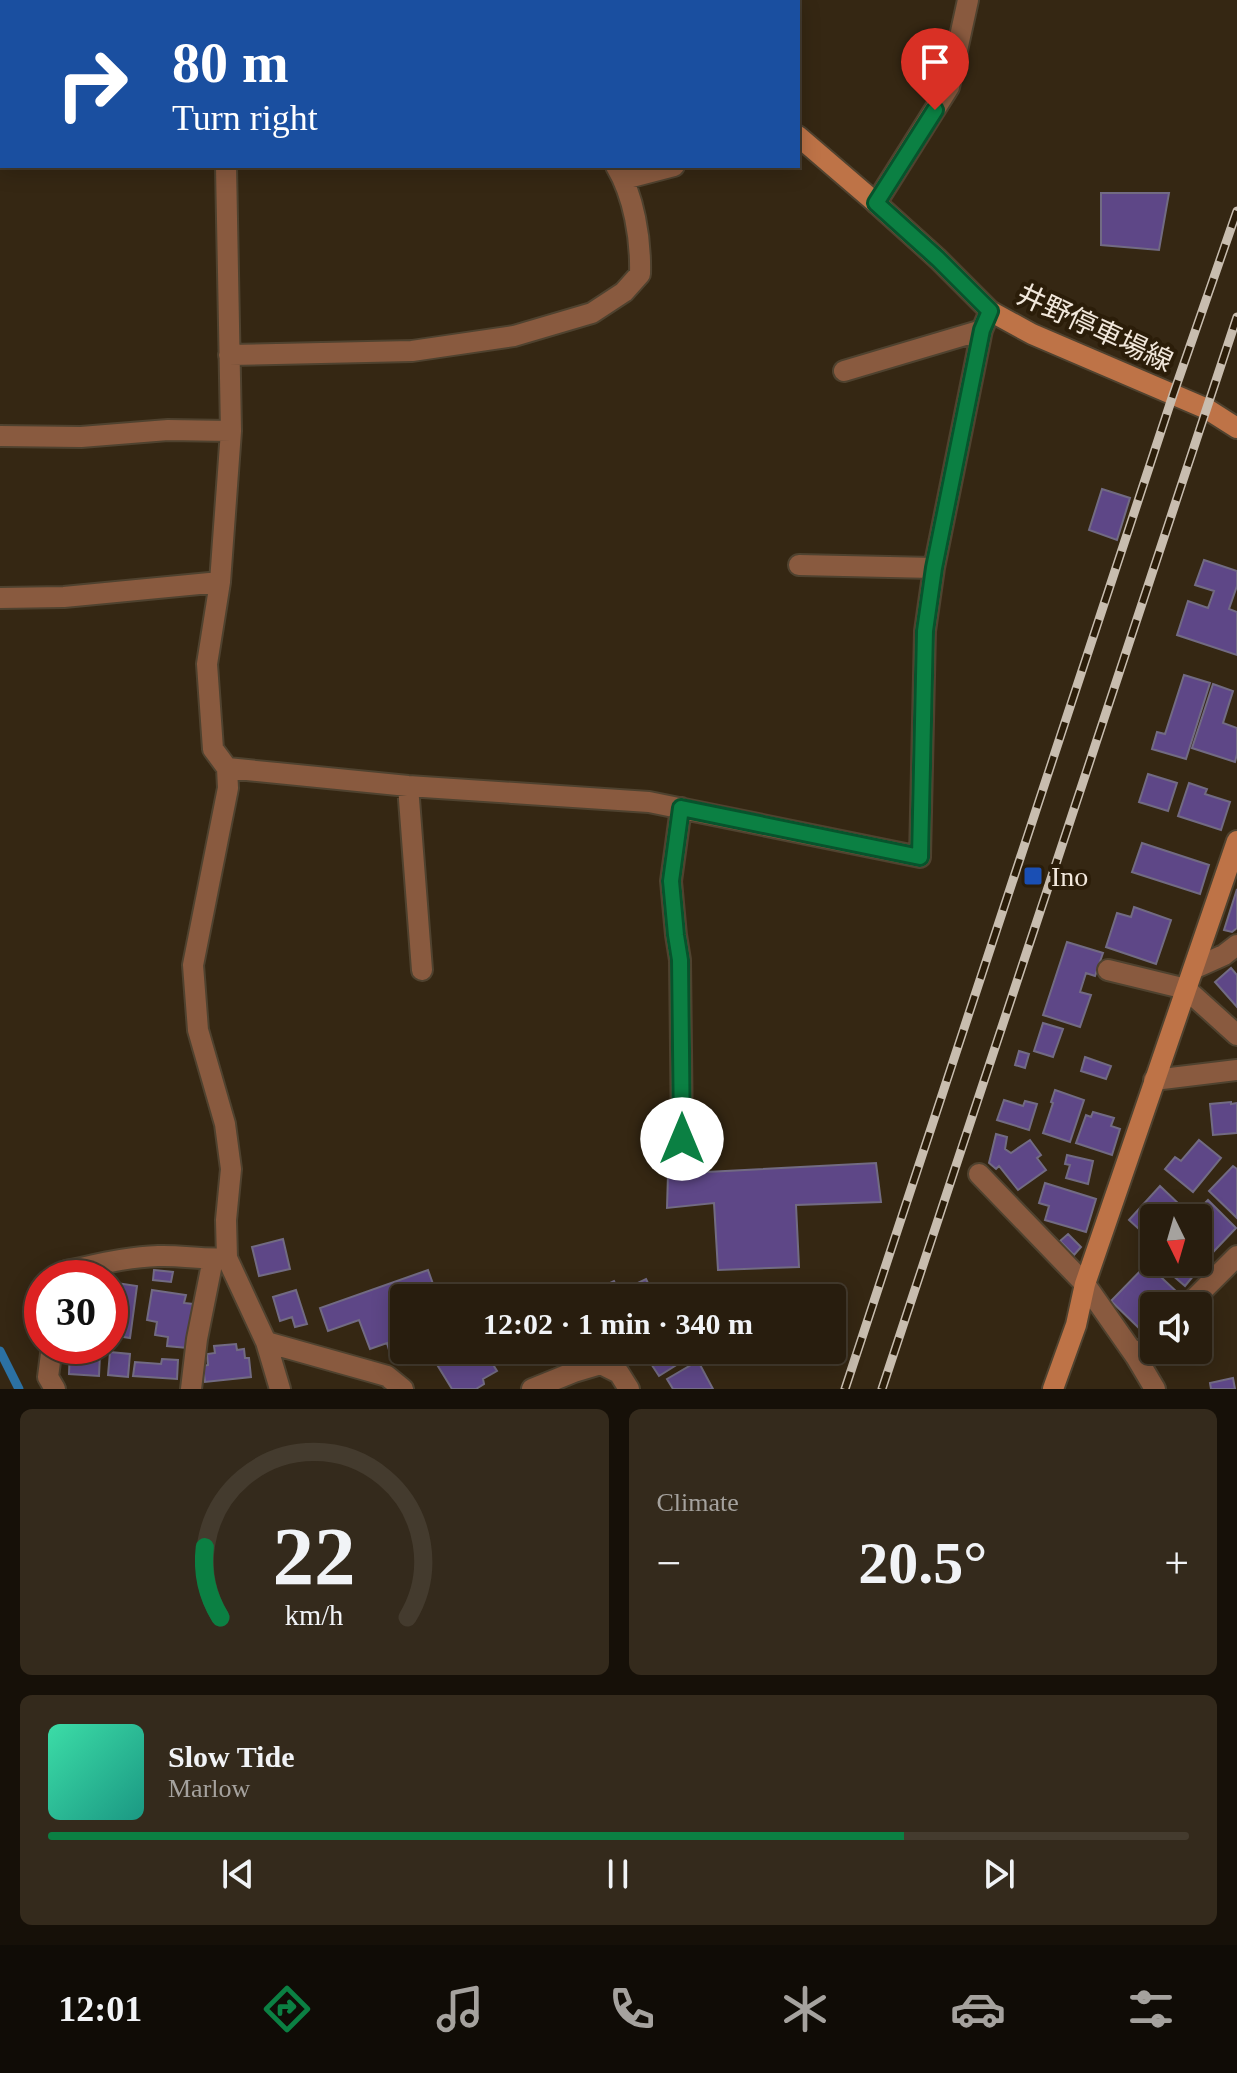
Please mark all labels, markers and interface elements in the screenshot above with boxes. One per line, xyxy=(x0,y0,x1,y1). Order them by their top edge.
pin xyxy=(901,28,969,110)
icon: right xyxy=(40,32,144,136)
text: 80 m xyxy=(172,32,289,94)
icon: arrive xyxy=(913,40,957,84)
text: Turn right xyxy=(172,98,318,138)
street label: 井野停車場線 xyxy=(1012,278,1178,378)
place label: Ino xyxy=(1051,861,1088,892)
marker: Ino xyxy=(1022,865,1044,887)
position arrow xyxy=(640,1097,724,1181)
north arrow xyxy=(1140,1204,1212,1276)
map controls xyxy=(1140,1204,1212,1364)
speed limit sign: 30 xyxy=(24,1260,128,1364)
button: sound xyxy=(1140,1292,1212,1364)
text: 12:02 · 1 min · 340 m xyxy=(483,1307,753,1340)
text: Climate xyxy=(657,1488,739,1517)
text: 22 xyxy=(273,1510,356,1602)
text: 20.5° xyxy=(858,1530,987,1596)
text: − xyxy=(657,1539,681,1588)
text: + xyxy=(1164,1539,1189,1588)
text: km/h xyxy=(285,1600,344,1631)
text: Slow Tide xyxy=(168,1740,294,1773)
text: Marlow xyxy=(168,1774,250,1803)
icon: previous xyxy=(216,1852,260,1896)
icon: pause xyxy=(596,1852,640,1896)
icon: next xyxy=(977,1852,1021,1896)
icon: directions xyxy=(259,1981,315,2037)
icon: music xyxy=(432,1981,488,2037)
icon: phone xyxy=(604,1981,660,2037)
icon: climate xyxy=(777,1981,833,2037)
icon: car xyxy=(950,1981,1006,2037)
icon: filters xyxy=(1123,1981,1179,2037)
text: 12:01 xyxy=(58,1989,142,2029)

